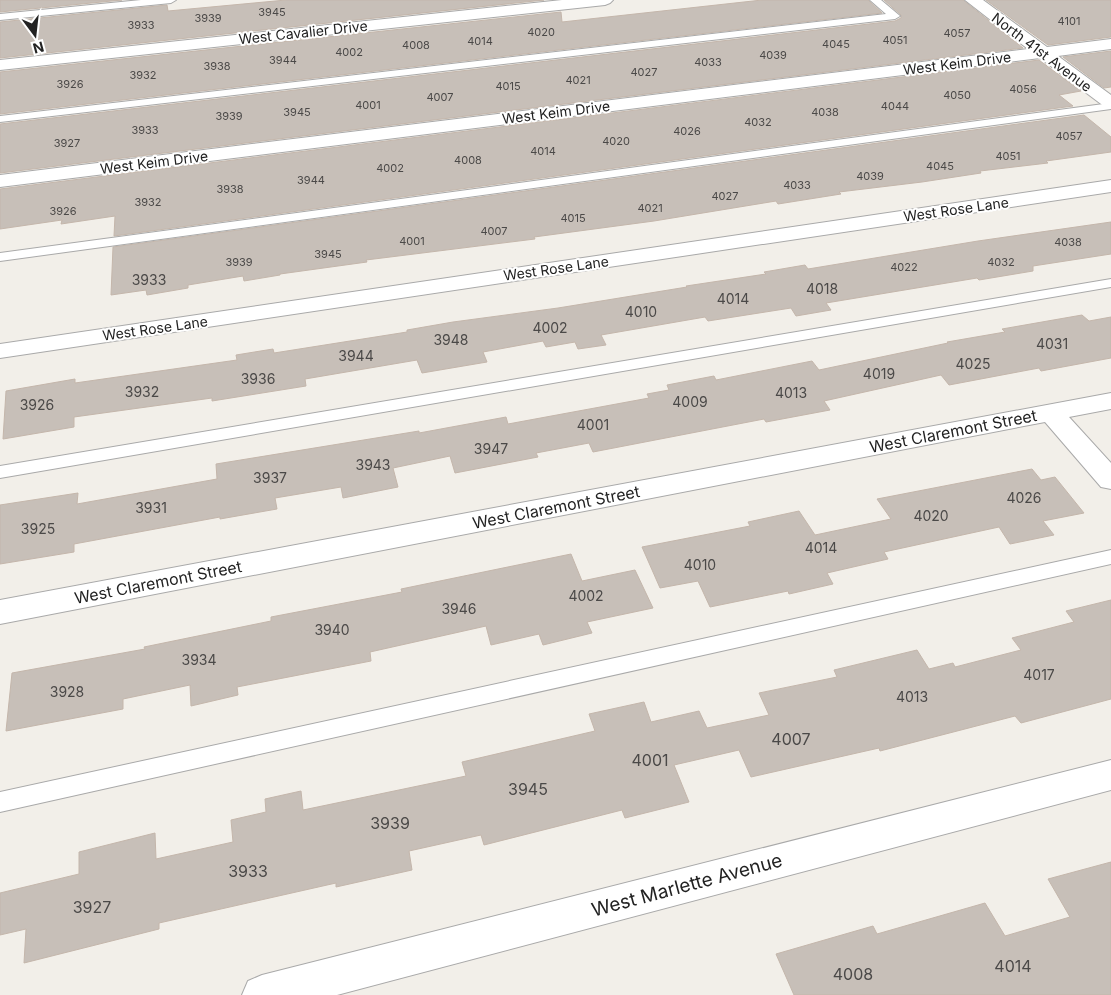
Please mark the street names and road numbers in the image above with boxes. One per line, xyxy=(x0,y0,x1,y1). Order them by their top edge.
street label: North 41st Avenue xyxy=(989,9,1095,95)
street label: West Cavalier Drive xyxy=(238,17,368,47)
street label: West Keim Drive xyxy=(902,48,1012,78)
street label: West Keim Drive xyxy=(501,97,611,127)
street label: West Keim Drive xyxy=(99,147,209,177)
street label: West Rose Lane xyxy=(902,193,1010,225)
street label: West Rose Lane xyxy=(502,252,610,284)
street label: West Rose Lane xyxy=(101,312,209,344)
street label: West Claremont Street xyxy=(868,405,1038,457)
street label: West Claremont Street xyxy=(471,481,641,533)
street label: West Claremont Street xyxy=(73,556,243,608)
street label: West Marlette Avenue xyxy=(589,848,785,922)

